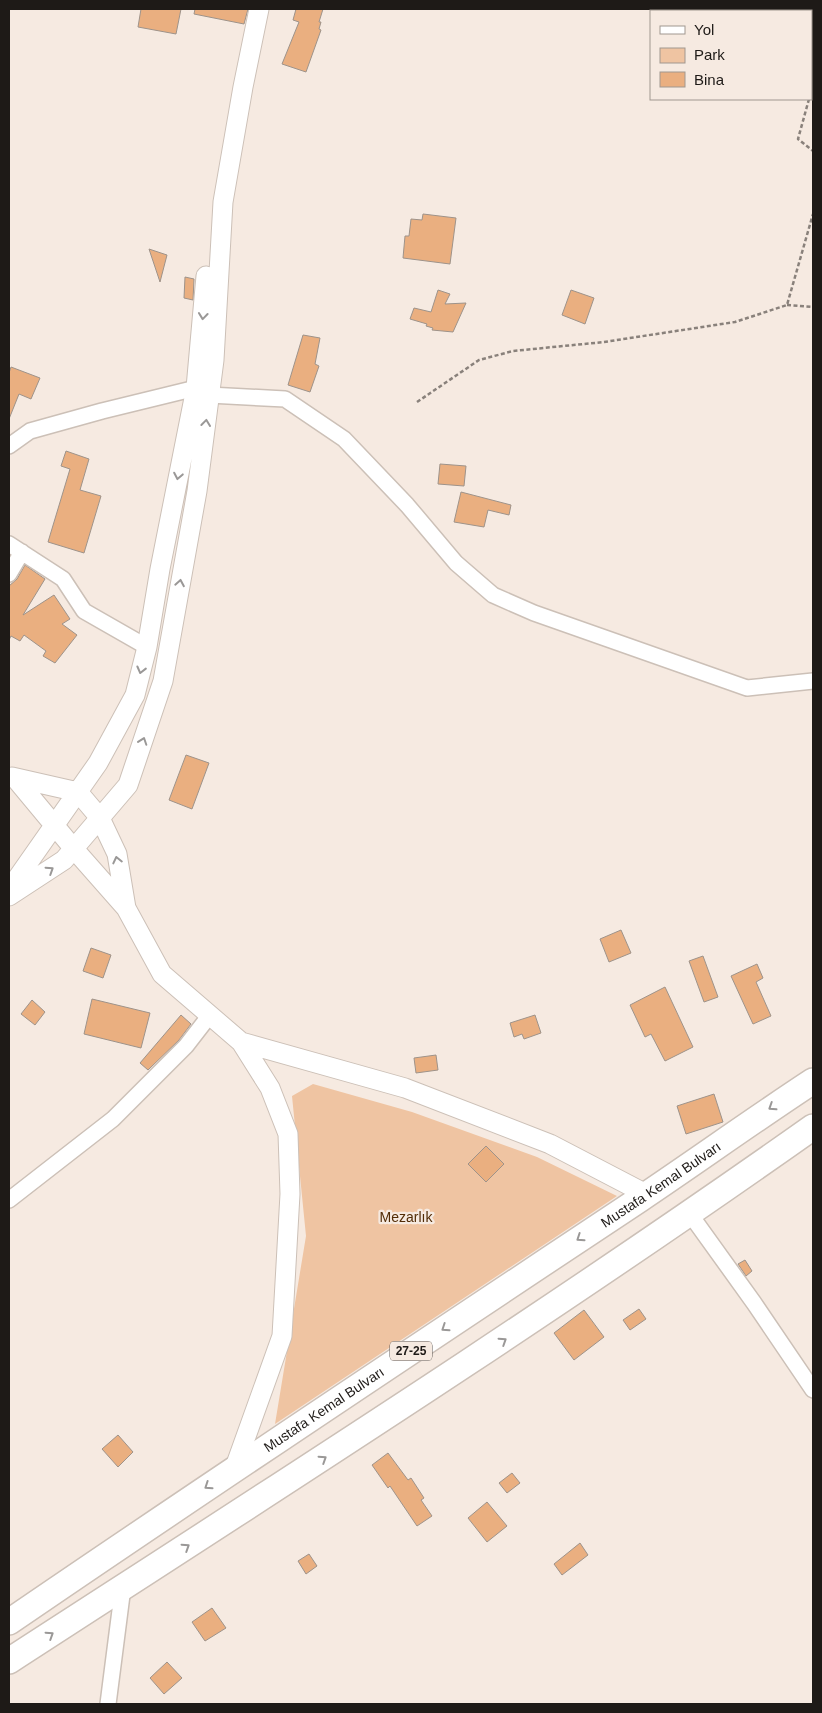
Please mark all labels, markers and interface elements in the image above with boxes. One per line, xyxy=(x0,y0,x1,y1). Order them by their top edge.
legend xyxy=(650,10,812,100)
text: Yol xyxy=(694,21,714,38)
text: Park xyxy=(694,46,725,63)
text: Bina xyxy=(694,71,725,88)
one-way arrow xyxy=(197,312,208,320)
one-way arrow xyxy=(200,419,210,427)
one-way arrow xyxy=(174,472,184,480)
one-way arrow xyxy=(175,579,185,588)
one-way arrow xyxy=(136,665,147,674)
one-way arrow xyxy=(137,737,147,746)
one-way arrow xyxy=(113,855,123,864)
one-way arrow xyxy=(44,867,53,876)
one-way arrow xyxy=(769,1101,778,1110)
street label: Mustafa Kemal Bulvarı xyxy=(598,1138,724,1231)
park label: Mezarlık xyxy=(380,1209,433,1225)
one-way arrow xyxy=(577,1232,586,1241)
one-way arrow xyxy=(441,1322,451,1331)
one-way arrow xyxy=(497,1338,506,1347)
road number: 27-25 xyxy=(390,1342,432,1360)
street label: Mustafa Kemal Bulvarı xyxy=(261,1363,387,1455)
one-way arrow xyxy=(317,1456,327,1465)
one-way arrow xyxy=(204,1480,214,1489)
one-way arrow xyxy=(181,1544,190,1553)
one-way arrow xyxy=(44,1631,53,1641)

